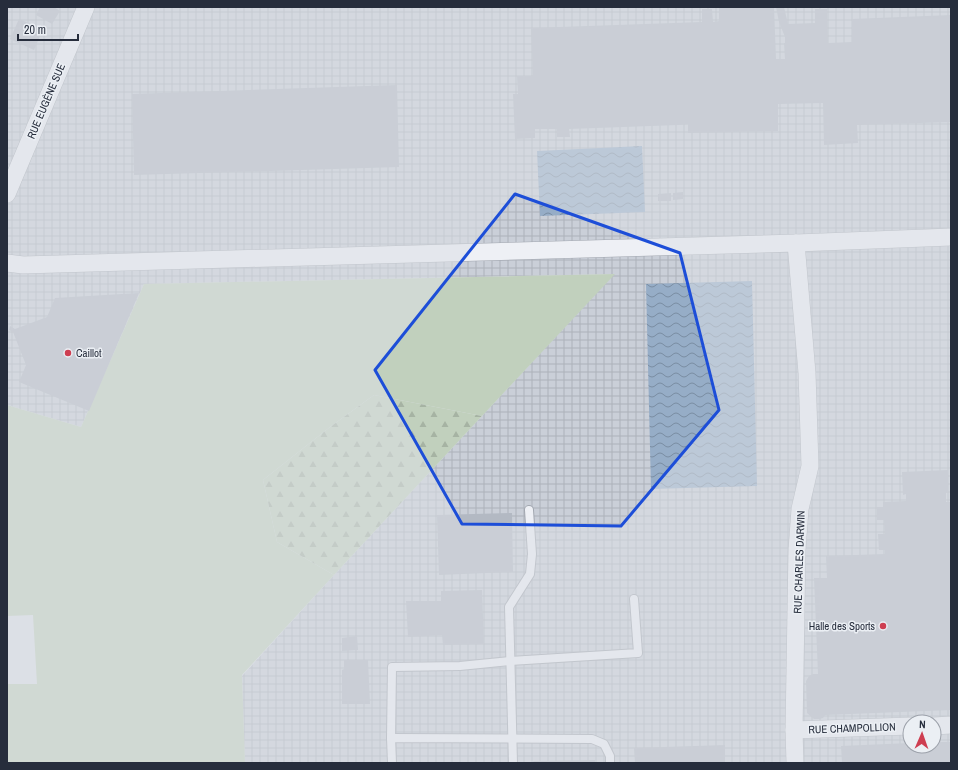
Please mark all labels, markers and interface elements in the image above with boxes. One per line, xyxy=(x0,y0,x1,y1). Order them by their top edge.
scale bar xyxy=(18,16,78,42)
text: 20 m xyxy=(24,22,46,38)
street label: RUE EUGÈNE SUE xyxy=(24,61,68,141)
place label: Caillot xyxy=(76,346,102,360)
marker: Caillot xyxy=(63,348,73,358)
street label: RUE CHARLES DARWIN xyxy=(790,510,808,614)
place label: Halle des Sports xyxy=(809,619,875,633)
marker: Halle des Sports xyxy=(878,621,888,631)
north arrow xyxy=(902,714,942,754)
text: N xyxy=(919,717,926,731)
street label: RUE CHAMPOLLION xyxy=(808,719,896,737)

